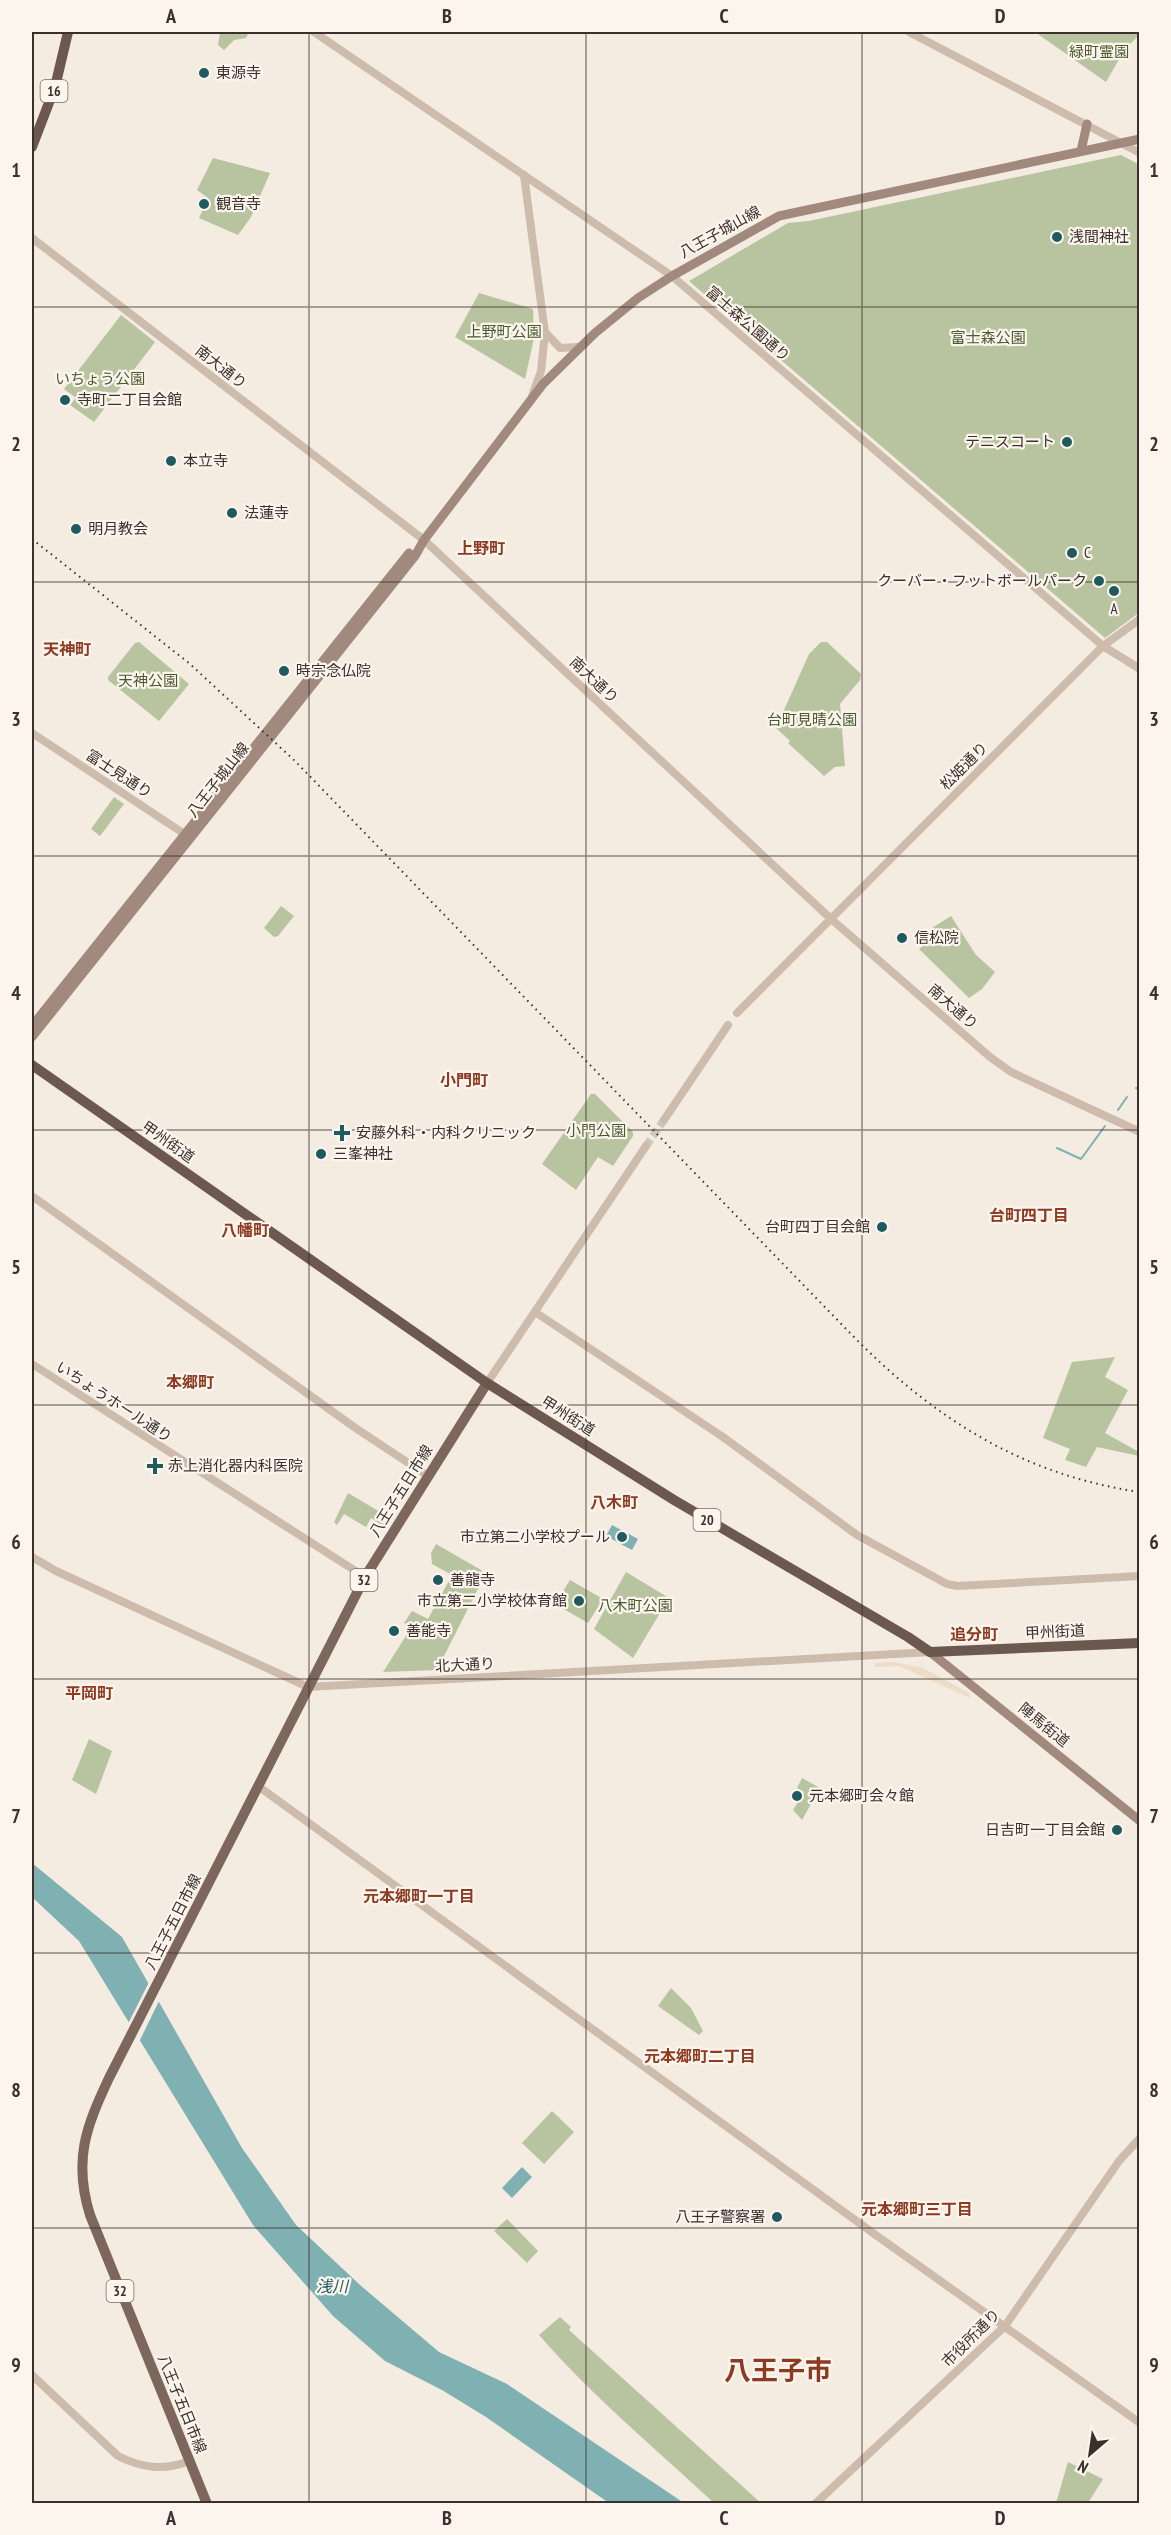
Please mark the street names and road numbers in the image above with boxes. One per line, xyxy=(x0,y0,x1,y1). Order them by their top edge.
road number: 16 xyxy=(40,80,68,102)
street label: 八王子城山線 xyxy=(676,201,764,262)
street label: 富士森公園通り xyxy=(702,282,794,365)
street label: 南大通り xyxy=(192,341,251,393)
street label: 南大通り xyxy=(566,652,623,707)
street label: 八王子城山線 xyxy=(182,738,253,821)
street label: 松姫通り xyxy=(936,738,992,794)
street label: 富士見通り xyxy=(83,745,156,802)
street label: 南大通り xyxy=(924,980,982,1033)
street label: 甲州街道 xyxy=(138,1117,198,1167)
street label: いちょうホール通り xyxy=(52,1357,176,1446)
street label: 甲州街道 xyxy=(538,1392,599,1440)
street label: 八王子五日市線 xyxy=(365,1441,436,1540)
road number: 20 xyxy=(694,1509,720,1531)
road number: 32 xyxy=(350,1569,378,1591)
street label: 甲州街道 xyxy=(1025,1620,1085,1643)
street label: 北大通り xyxy=(435,1653,495,1676)
street label: 陣馬街道 xyxy=(1015,1698,1074,1751)
street label: 八王子五日市線 xyxy=(140,1871,205,1973)
road number: 32 xyxy=(106,2280,134,2302)
street label: 市役所通り xyxy=(937,2304,1004,2371)
street label: 八王子五日市線 xyxy=(154,2352,211,2456)

